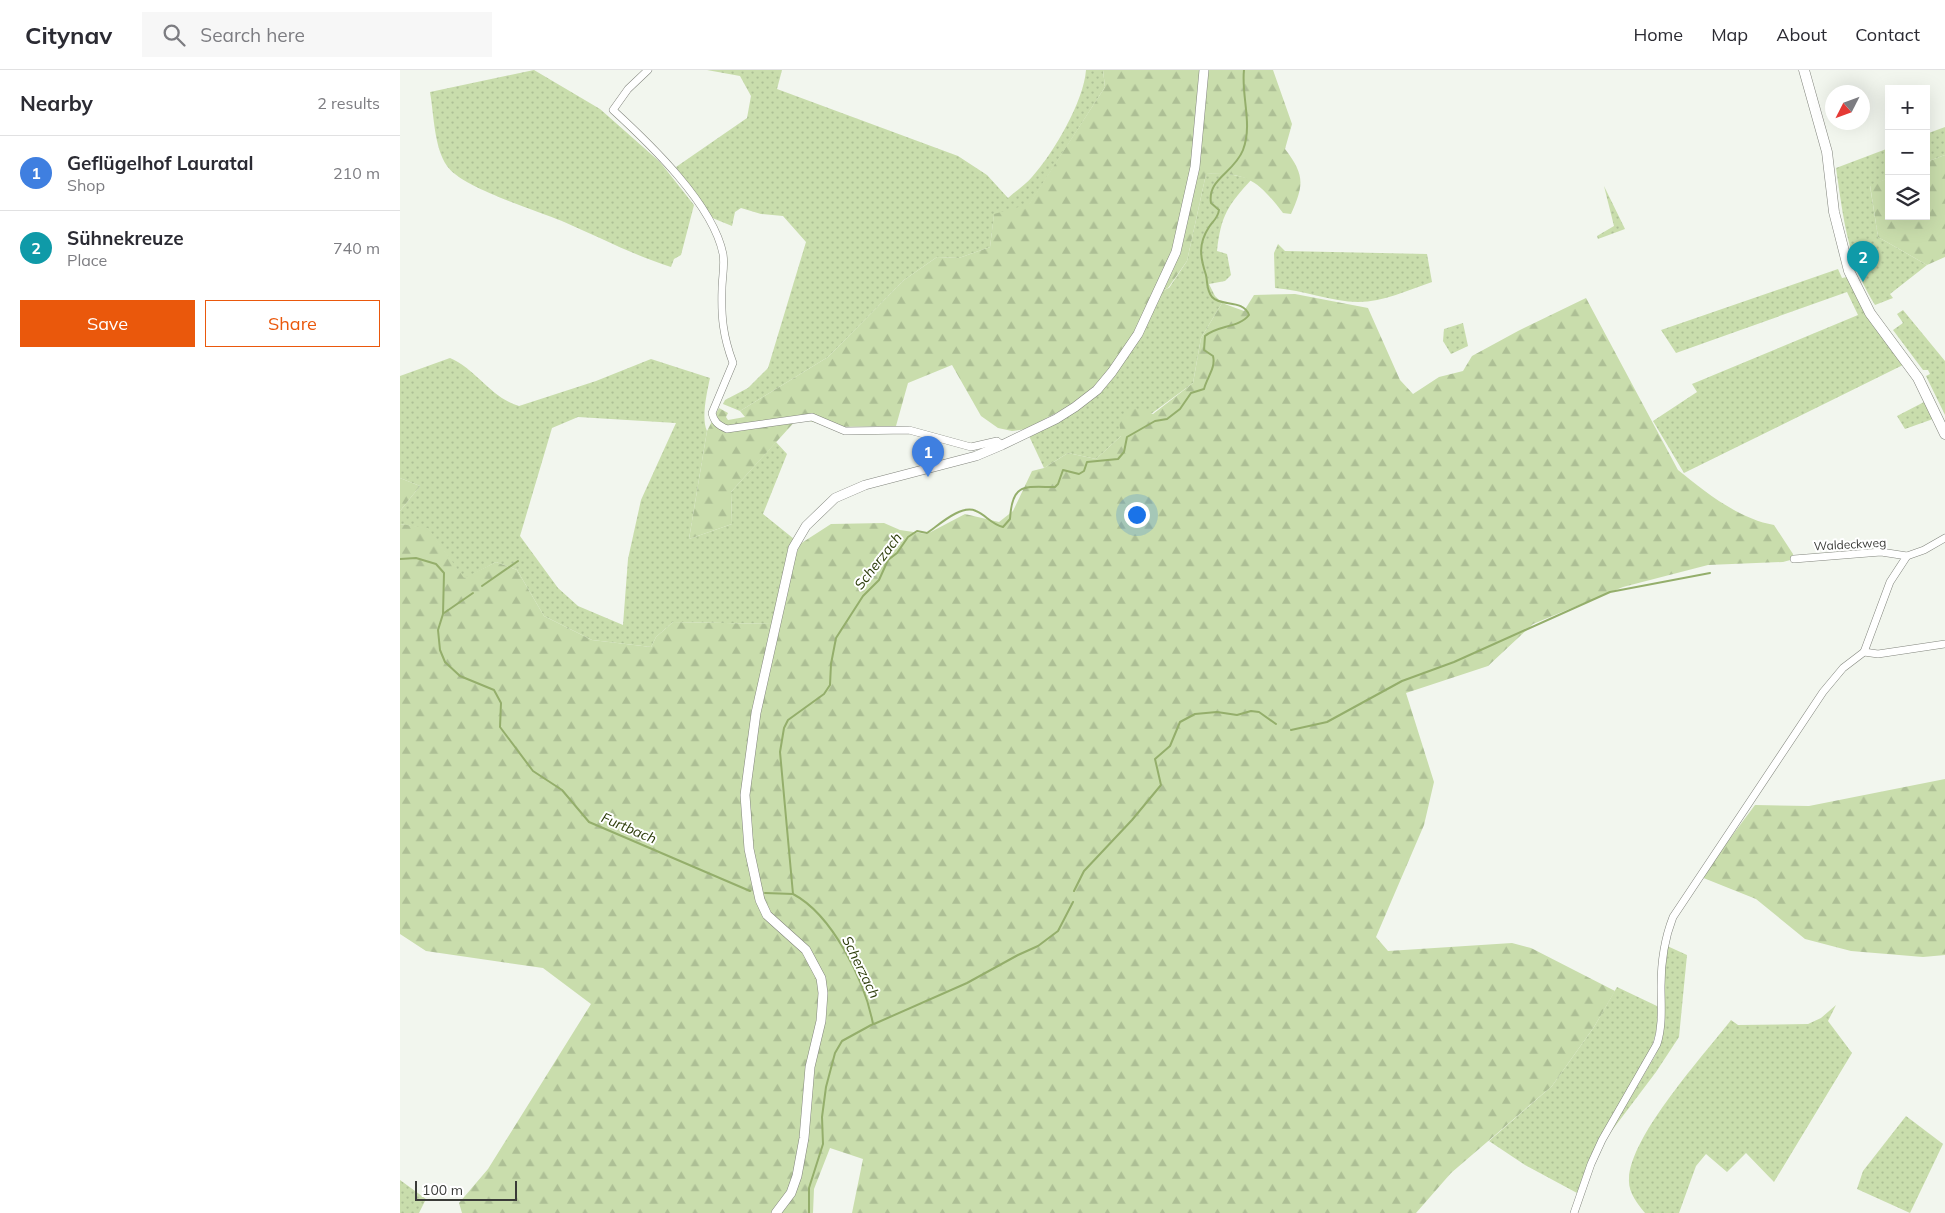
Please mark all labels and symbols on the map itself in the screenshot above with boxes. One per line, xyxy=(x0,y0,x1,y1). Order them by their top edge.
north arrow xyxy=(1825,85,1870,130)
pin: 2 xyxy=(1847,241,1879,282)
pin: 1 xyxy=(912,436,944,477)
your location xyxy=(1124,502,1150,528)
water label: Scherzach xyxy=(850,529,906,593)
street label: Waldeckweg xyxy=(1813,535,1887,553)
water label: Furtbach xyxy=(599,808,659,848)
water label: Scherzach xyxy=(838,933,884,1001)
scale bar xyxy=(415,1178,518,1201)

